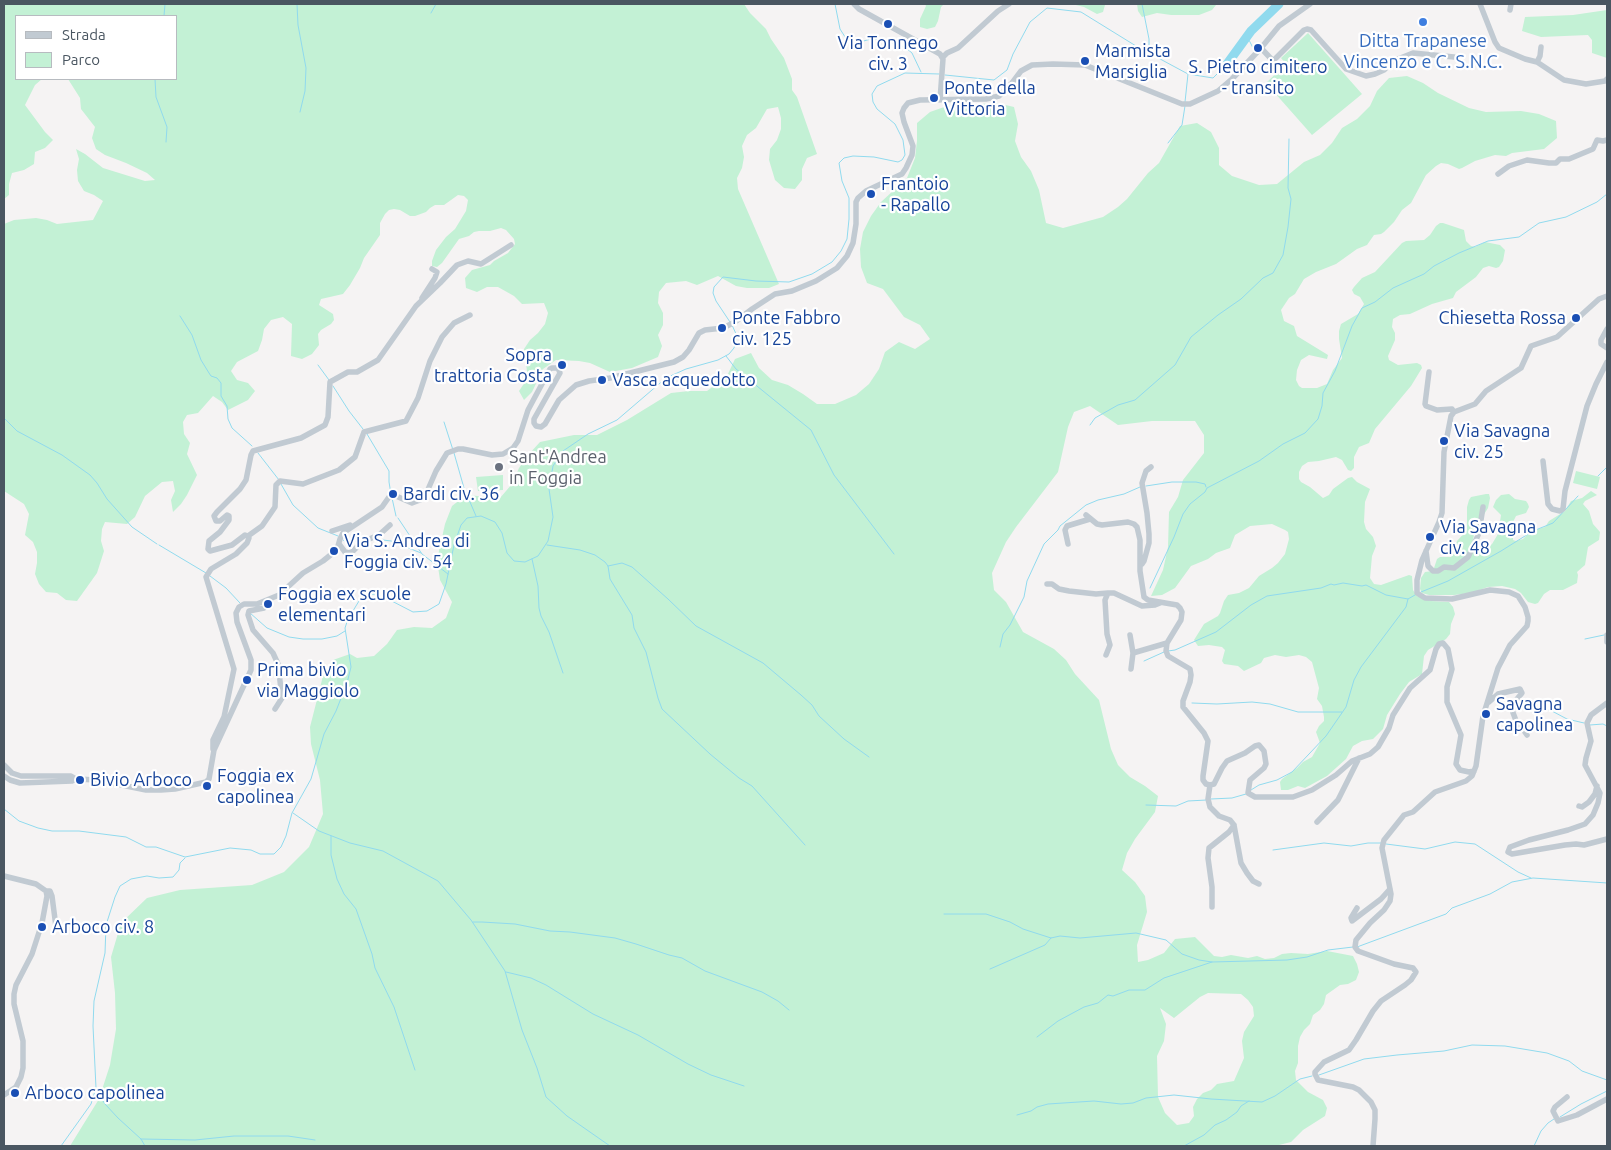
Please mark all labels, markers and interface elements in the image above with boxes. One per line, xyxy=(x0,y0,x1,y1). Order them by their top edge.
legend xyxy=(15,15,178,80)
marker: Ditta Trapanese Vincenzo e C. S.N.C. xyxy=(1417,16,1429,28)
marker: Via Tonnego civ. 3 xyxy=(882,18,894,30)
text: Strada xyxy=(62,26,106,43)
place label: Ditta Trapanese Vincenzo e C. S.N.C. xyxy=(1344,30,1502,72)
place label: Via Tonnego civ. 3 xyxy=(838,32,938,74)
place label: Marmista Marsiglia xyxy=(1095,40,1171,82)
marker: S. Pietro cimitero - transito xyxy=(1252,42,1264,54)
text: Parco xyxy=(62,51,100,68)
marker: Marmista Marsiglia xyxy=(1079,55,1091,67)
place label: S. Pietro cimitero - transito xyxy=(1189,56,1327,98)
place label: Ponte della Vittoria xyxy=(944,77,1036,120)
marker: Ponte della Vittoria xyxy=(928,92,940,104)
place label: Frantoio - Rapallo xyxy=(881,173,950,215)
marker: Frantoio - Rapallo xyxy=(865,188,877,200)
place label: Ponte Fabbro civ. 125 xyxy=(732,307,841,350)
place label: Chiesetta Rossa xyxy=(1439,307,1566,329)
marker: Chiesetta Rossa xyxy=(1570,312,1582,324)
marker: Ponte Fabbro civ. 125 xyxy=(716,322,728,334)
place label: Sopra trattoria Costa xyxy=(434,344,552,386)
marker: Sopra trattoria Costa xyxy=(556,359,568,371)
place label: Vasca acquedotto xyxy=(612,369,756,391)
marker: Vasca acquedotto xyxy=(596,374,608,386)
place label: Via Savagna civ. 25 xyxy=(1454,420,1550,462)
marker: Via Savagna civ. 25 xyxy=(1438,435,1450,447)
place label: Sant'Andrea in Foggia xyxy=(509,446,607,488)
marker: Sant'Andrea in Foggia xyxy=(493,461,505,473)
place label: Bardi civ. 36 xyxy=(403,483,499,505)
marker: Bardi civ. 36 xyxy=(387,488,399,500)
place label: Via Savagna civ. 48 xyxy=(1440,516,1536,558)
place label: Via S. Andrea di Foggia civ. 54 xyxy=(344,530,470,572)
marker: Via Savagna civ. 48 xyxy=(1424,531,1436,543)
marker: Via S. Andrea di Foggia civ. 54 xyxy=(328,545,340,557)
place label: Foggia ex scuole elementari xyxy=(278,583,411,626)
marker: Foggia ex scuole elementari xyxy=(262,598,274,610)
place label: Prima bivio via Maggiolo xyxy=(257,659,359,702)
marker: Prima bivio via Maggiolo xyxy=(241,674,253,686)
place label: Savagna capolinea xyxy=(1496,693,1573,736)
marker: Savagna capolinea xyxy=(1480,708,1492,720)
place label: Foggia ex capolinea xyxy=(217,765,294,808)
place label: Bivio Arboco xyxy=(90,769,192,791)
marker: Bivio Arboco xyxy=(74,774,86,786)
marker: Foggia ex capolinea xyxy=(201,780,213,792)
place label: Arboco civ. 8 xyxy=(52,916,154,938)
marker: Arboco civ. 8 xyxy=(36,921,48,933)
place label: Arboco capolinea xyxy=(25,1082,165,1104)
marker: Arboco capolinea xyxy=(9,1087,21,1099)

